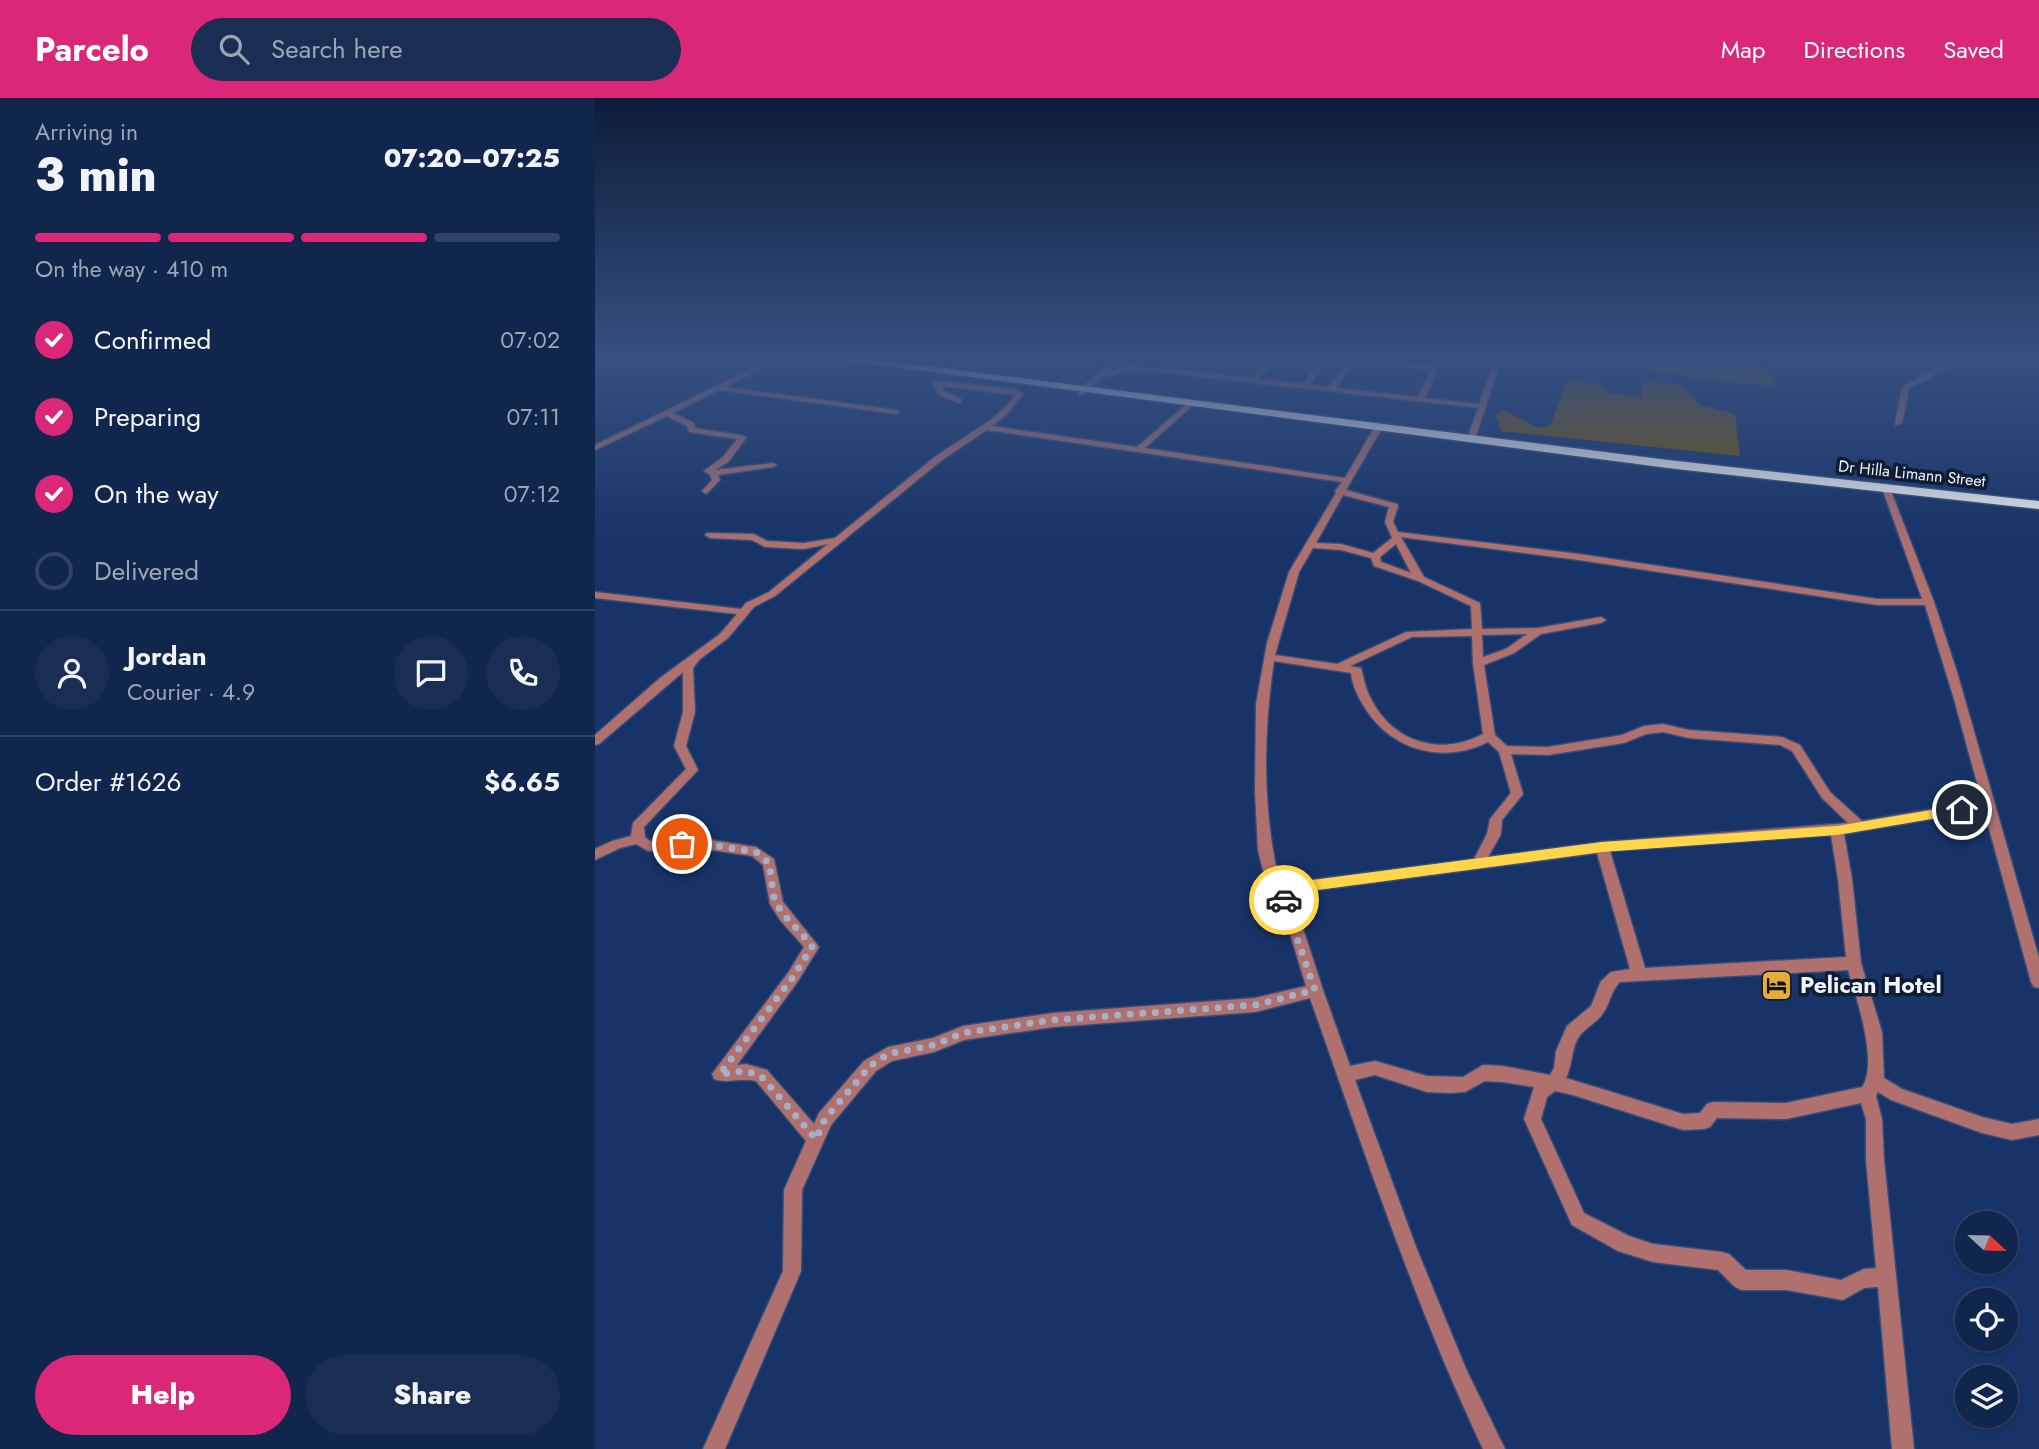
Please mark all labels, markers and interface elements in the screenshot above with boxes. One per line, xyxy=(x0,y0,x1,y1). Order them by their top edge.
search box xyxy=(191,18,681,81)
text: Parcelo xyxy=(35,26,149,73)
icon: search xyxy=(215,30,253,68)
text: Search here xyxy=(271,30,403,68)
text: Map xyxy=(1721,32,1766,67)
text: Directions xyxy=(1804,32,1905,67)
text: Saved xyxy=(1943,32,2004,67)
text: Arriving in xyxy=(35,115,138,149)
text: 07:20–07:25 xyxy=(384,139,560,177)
text: 3 min xyxy=(35,142,157,208)
text: On the way · 410 m xyxy=(35,252,228,286)
icon: check xyxy=(35,321,73,359)
text: Confirmed xyxy=(94,321,211,359)
text: 07:02 xyxy=(500,323,560,357)
icon: check xyxy=(35,398,73,436)
text: Preparing xyxy=(94,398,201,436)
text: 07:11 xyxy=(507,400,560,434)
street label: Dr Hilla Limann Street xyxy=(1837,454,1987,493)
icon: check xyxy=(35,475,73,513)
text: On the way xyxy=(94,475,219,513)
text: 07:12 xyxy=(504,477,560,511)
text: Delivered xyxy=(94,552,199,590)
button: person xyxy=(35,636,109,710)
button: chat xyxy=(394,636,468,710)
button: phone xyxy=(486,636,560,710)
text: Jordan xyxy=(127,637,207,675)
text: Courier · 4.9 xyxy=(127,675,255,709)
text: Order #1626 xyxy=(35,763,182,801)
text: $6.65 xyxy=(484,763,560,801)
pin xyxy=(1932,780,1992,840)
icon: home xyxy=(1943,791,1981,829)
pin xyxy=(652,814,712,874)
icon: bag xyxy=(663,825,701,863)
courier xyxy=(1249,865,1319,935)
icon: car xyxy=(1265,881,1303,919)
hotel icon: Pelican Hotel xyxy=(1760,968,1794,1002)
place label: Pelican Hotel xyxy=(1800,968,1942,1002)
north arrow xyxy=(1955,1211,2018,1274)
map controls xyxy=(1955,1211,2018,1428)
button: locate xyxy=(1955,1288,2018,1351)
button: Help xyxy=(35,1355,291,1435)
button: Share xyxy=(305,1355,560,1435)
button: layers xyxy=(1955,1365,2018,1428)

